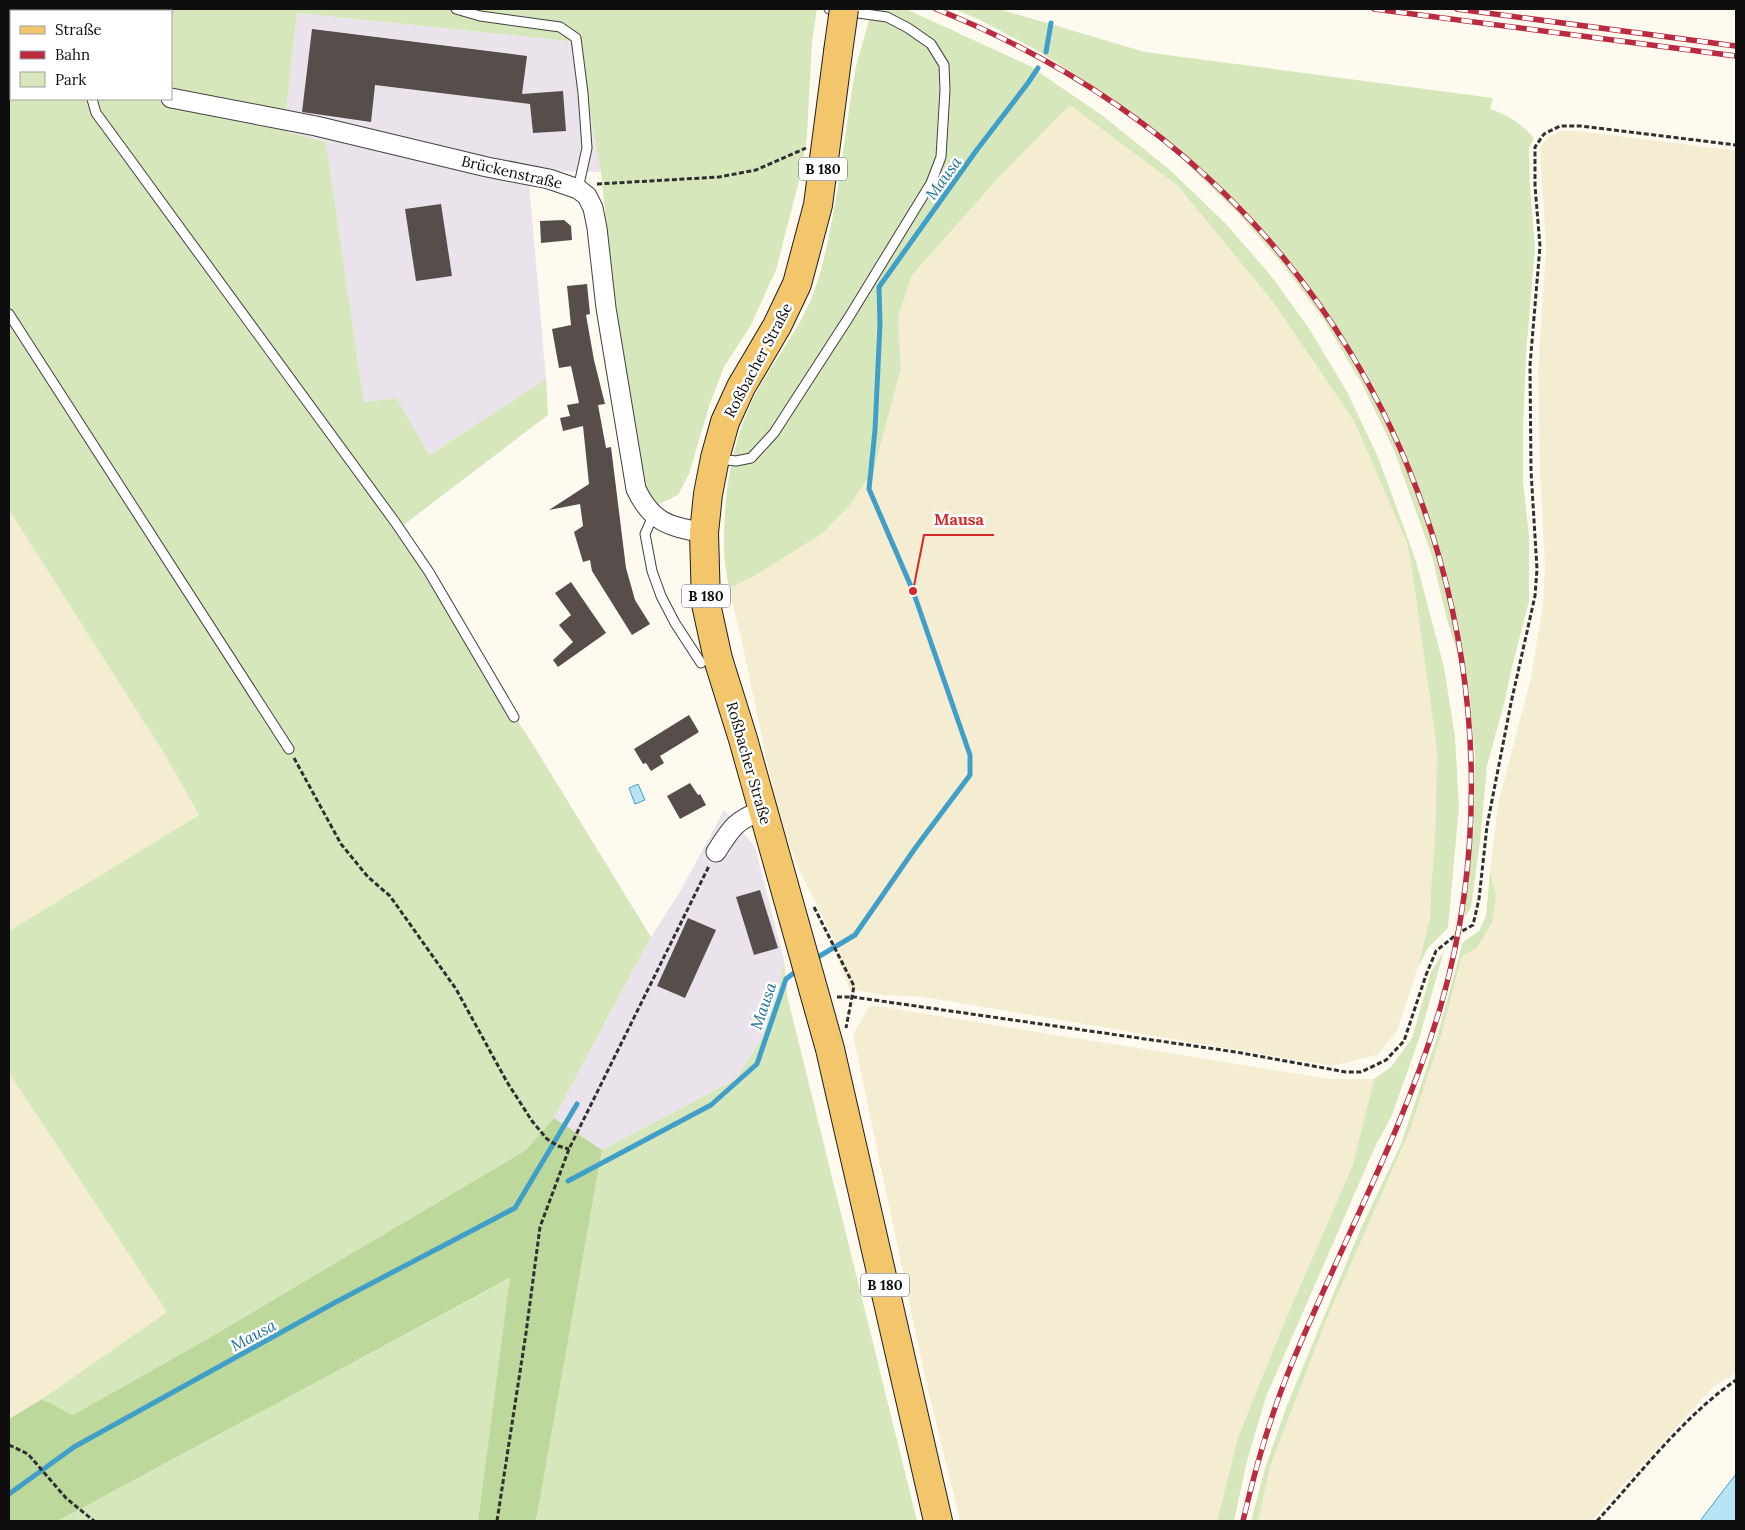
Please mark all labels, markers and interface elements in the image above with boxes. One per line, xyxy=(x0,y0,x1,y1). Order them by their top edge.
legend xyxy=(10,10,172,100)
text: Straße xyxy=(55,20,102,39)
text: Bahn xyxy=(55,45,90,64)
text: Park xyxy=(55,70,86,89)
street label: Brückenstraße xyxy=(460,151,564,193)
water label: Mausa xyxy=(921,152,965,203)
road number: B 180 xyxy=(799,157,847,180)
street label: Roßbacher Straße xyxy=(720,299,796,421)
callout: Mausa xyxy=(924,504,994,535)
text: Mausa xyxy=(934,509,985,529)
road number: B 180 xyxy=(682,584,730,608)
street label: Roßbacher Straße xyxy=(722,699,776,827)
water label: Mausa xyxy=(746,980,780,1032)
road number: B 180 xyxy=(861,1274,909,1296)
water label: Mausa xyxy=(227,1315,279,1355)

